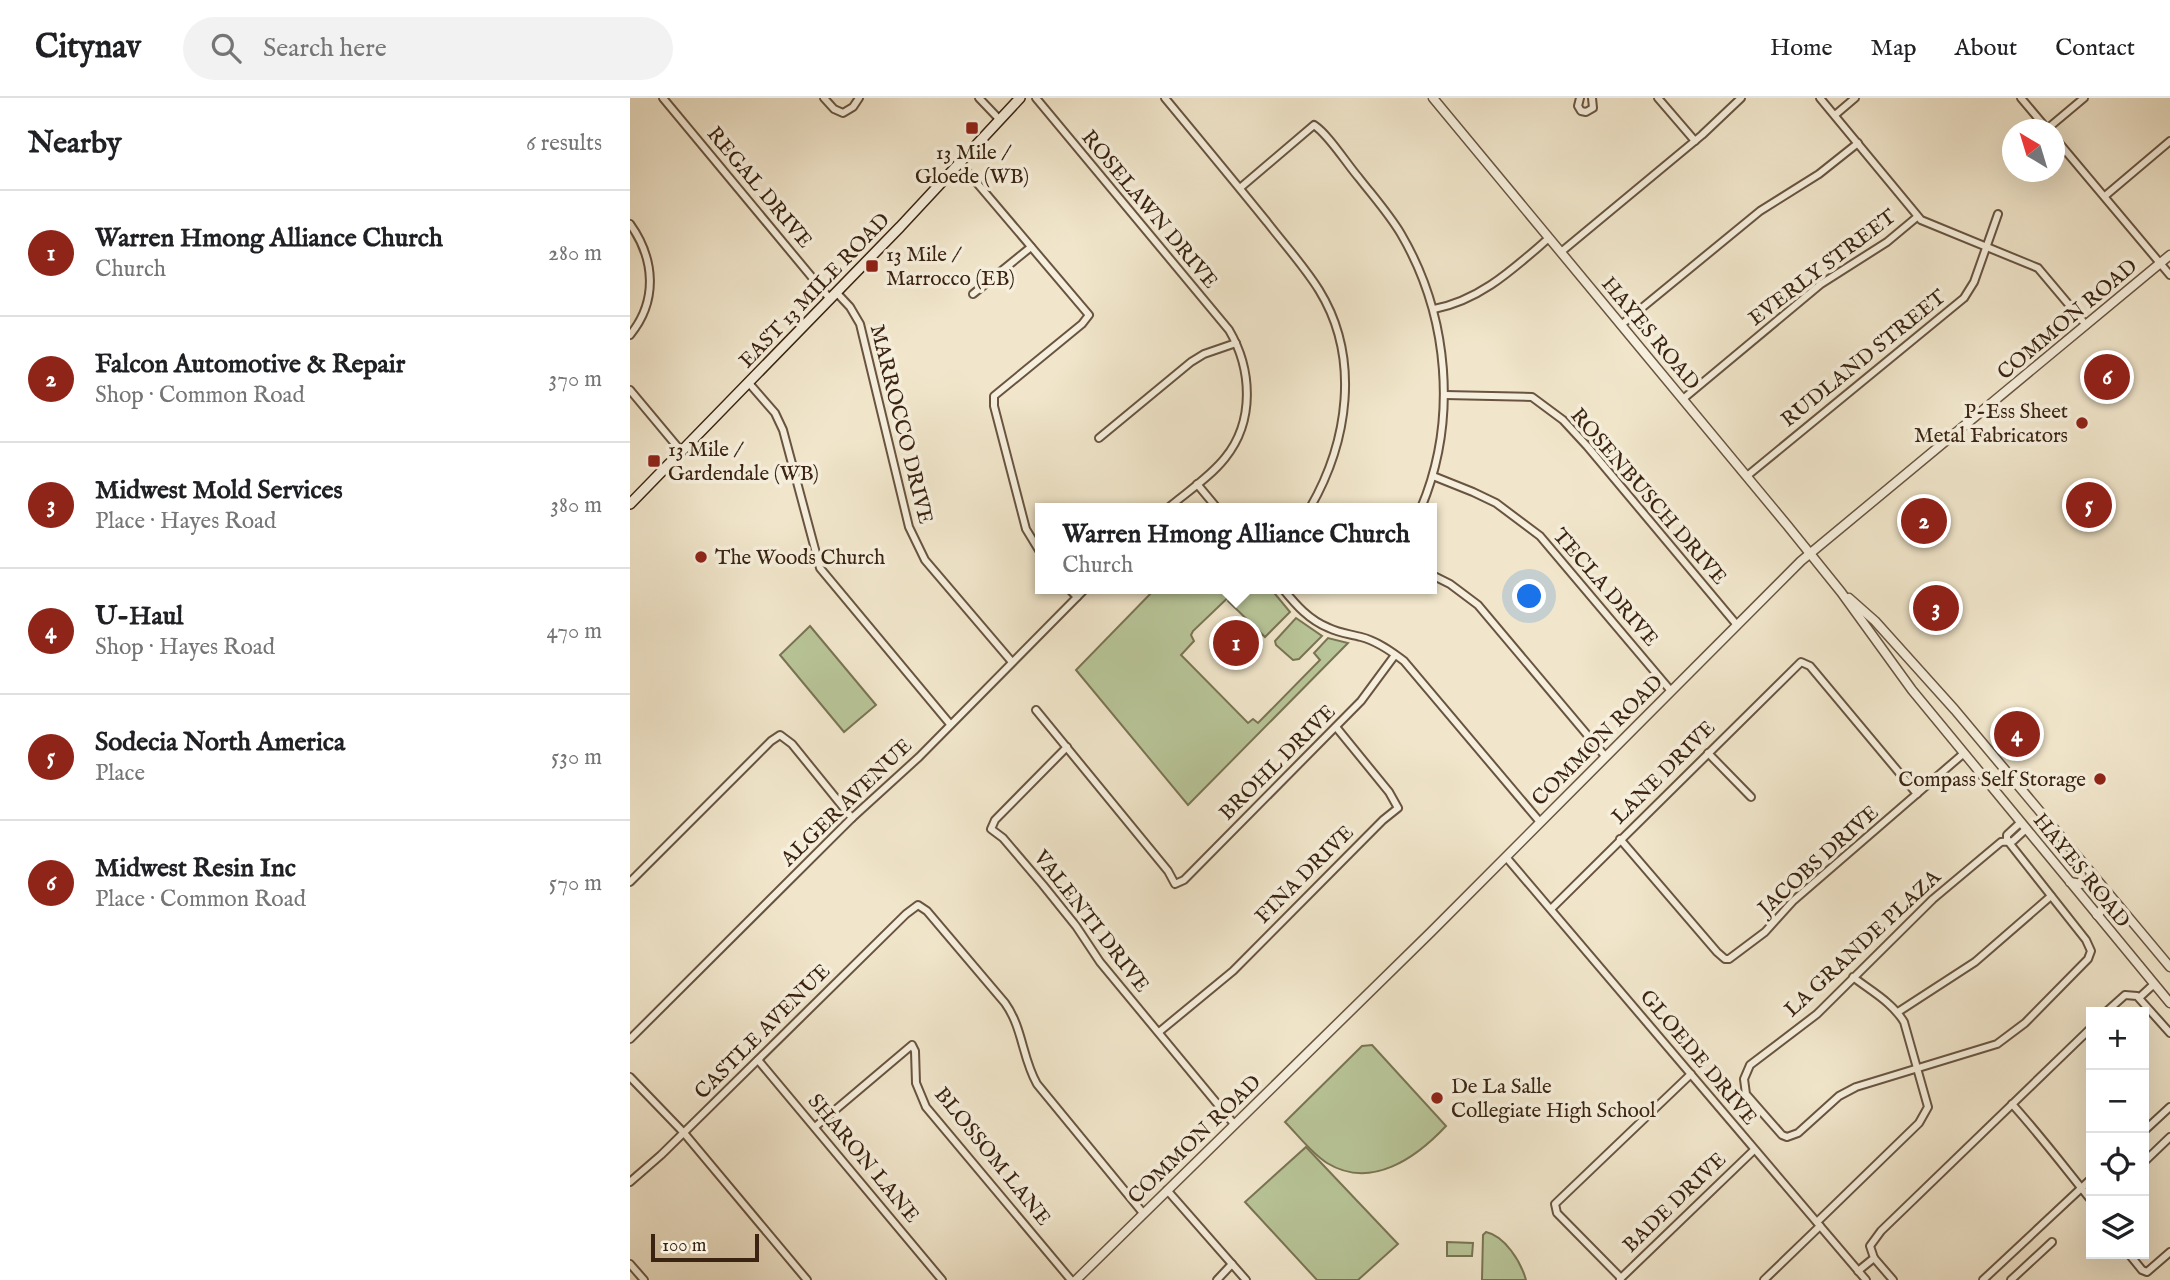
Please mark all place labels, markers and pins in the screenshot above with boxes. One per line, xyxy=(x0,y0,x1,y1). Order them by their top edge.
marker: 13 Mile / Gloede (WB) xyxy=(964,120,980,136)
place label: 13 Mile / Gloede (WB) xyxy=(915,140,1029,191)
place label: 13 Mile / Marrocco (EB) xyxy=(886,242,1015,293)
marker: 13 Mile / Marrocco (EB) xyxy=(864,258,880,274)
pin: 6 xyxy=(2084,351,2130,403)
place label: P-Ess Sheet Metal Fabricators xyxy=(1914,399,2068,450)
marker: P-Ess Sheet Metal Fabricators xyxy=(2074,415,2090,431)
place label: 13 Mile / Gardendale (WB) xyxy=(668,437,819,488)
marker: 13 Mile / Gardendale (WB) xyxy=(646,453,662,469)
pin: 5 xyxy=(2066,479,2112,531)
pin: 2 xyxy=(1901,495,1947,547)
place label: The Woods Church xyxy=(715,545,885,572)
marker: The Woods Church xyxy=(693,549,709,565)
pin: 3 xyxy=(1913,582,1959,634)
pin: 1 xyxy=(1213,617,1259,669)
pin: 4 xyxy=(1994,708,2040,760)
place label: Compass Self Storage xyxy=(1898,767,2086,794)
marker: Compass Self Storage xyxy=(2092,771,2108,787)
place label: De La Salle Collegiate High School xyxy=(1451,1074,1656,1125)
marker: De La Salle Collegiate High School xyxy=(1429,1090,1445,1106)

